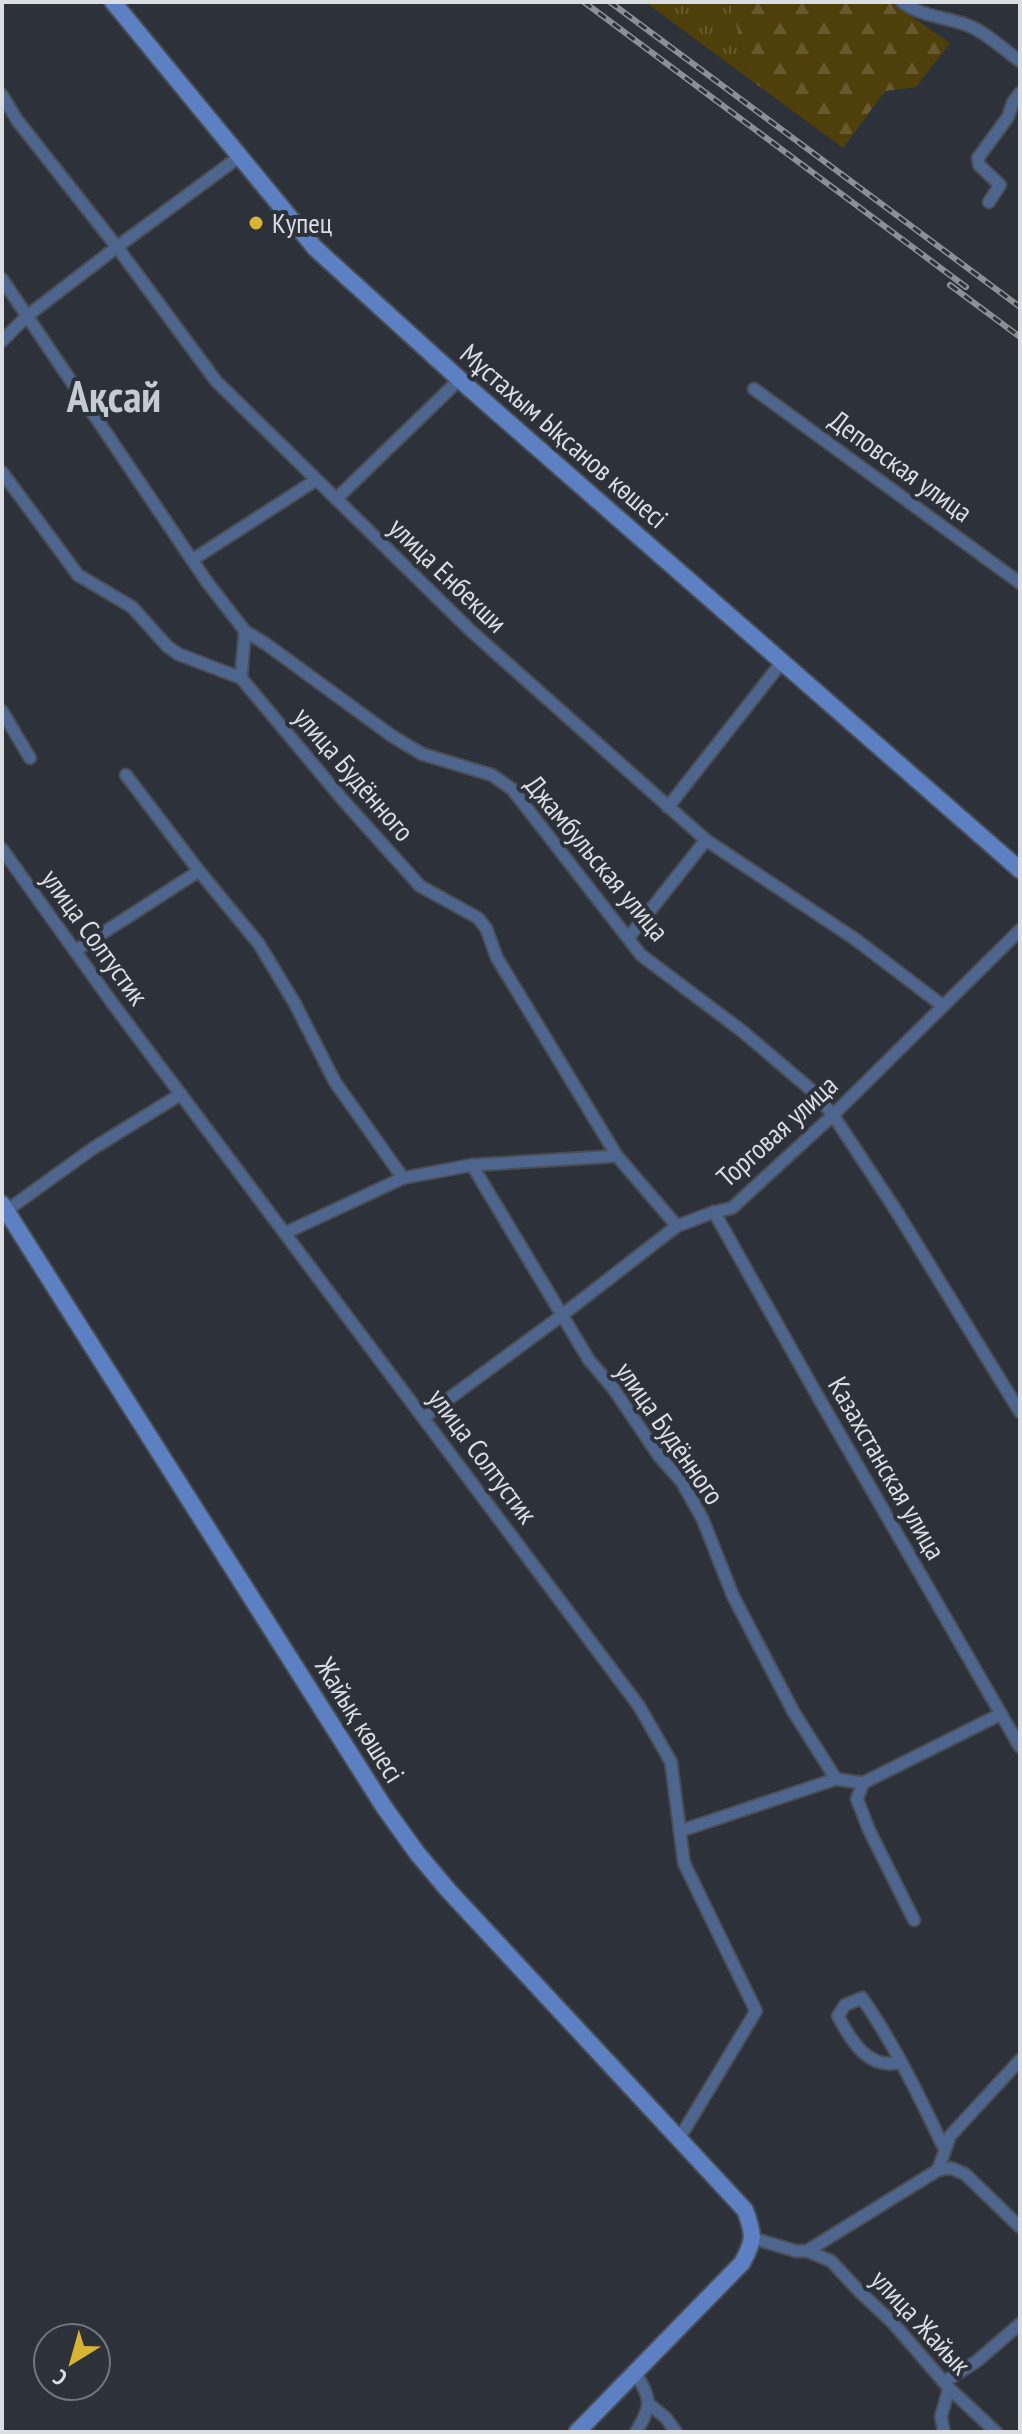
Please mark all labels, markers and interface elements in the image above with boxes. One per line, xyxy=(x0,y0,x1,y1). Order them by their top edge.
place label: Купец xyxy=(272,204,332,241)
marker: Купец xyxy=(247,214,265,232)
street label: Мұстахым Ықсанов көшесі xyxy=(453,335,676,536)
district label: Ақсай xyxy=(66,367,161,424)
street label: Деповская улица xyxy=(823,401,980,530)
street label: улица Енбекши xyxy=(381,509,515,640)
street label: улица Будённого xyxy=(286,699,423,849)
street label: Джамбульская улица xyxy=(517,767,678,948)
street label: улица Солтустик xyxy=(33,861,157,1012)
street label: Торговая улица xyxy=(708,1067,845,1195)
street label: улица Будённого xyxy=(608,1354,733,1511)
street label: Казахстанская улица xyxy=(820,1370,955,1566)
street label: улица Солтустик xyxy=(420,1381,546,1531)
street label: Жайық көшесі xyxy=(307,1649,413,1789)
street label: улица Жайык xyxy=(863,2261,980,2382)
north arrow xyxy=(32,2322,112,2402)
text: С xyxy=(48,2364,72,2392)

